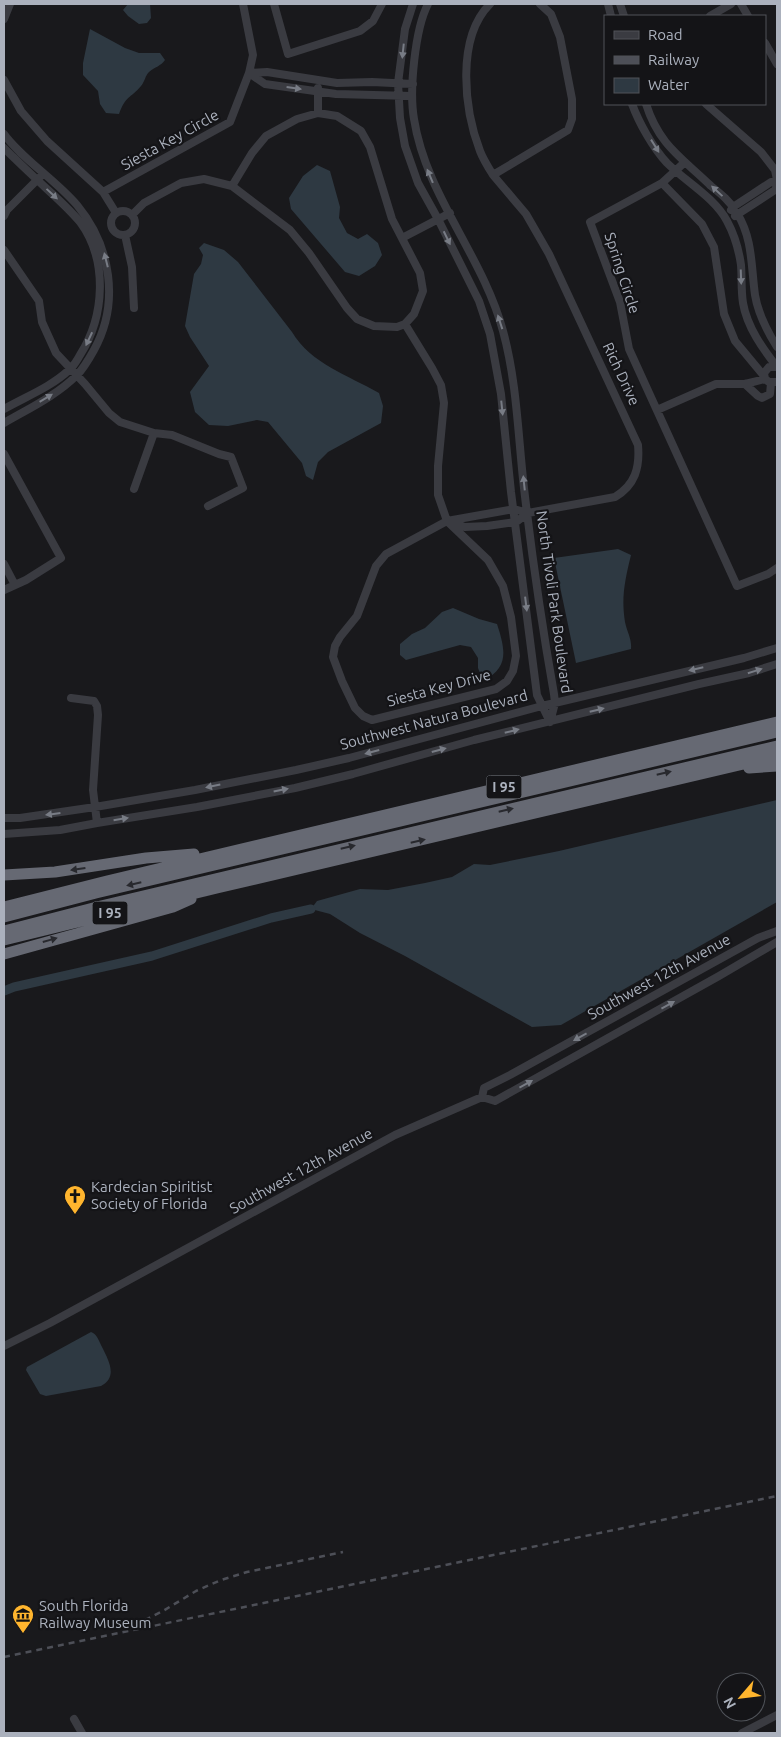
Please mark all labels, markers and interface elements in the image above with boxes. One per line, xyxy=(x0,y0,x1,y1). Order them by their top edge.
legend xyxy=(604,15,766,105)
text: Road xyxy=(648,26,683,43)
one-way arrow xyxy=(399,44,407,60)
text: Railway xyxy=(648,51,699,68)
text: Water xyxy=(648,76,689,93)
one-way arrow xyxy=(286,84,302,92)
street label: Siesta Key Circle xyxy=(118,106,221,173)
one-way arrow xyxy=(651,140,660,153)
one-way arrow xyxy=(426,169,434,183)
one-way arrow xyxy=(712,185,724,197)
one-way arrow xyxy=(45,188,57,200)
street label: Spring Circle xyxy=(601,230,644,316)
one-way arrow xyxy=(444,231,452,245)
one-way arrow xyxy=(101,253,109,268)
one-way arrow xyxy=(737,269,745,285)
one-way arrow xyxy=(496,315,504,330)
one-way arrow xyxy=(85,332,93,346)
street label: Rich Drive xyxy=(599,340,643,408)
one-way arrow xyxy=(39,394,52,403)
one-way arrow xyxy=(498,400,506,416)
one-way arrow xyxy=(520,475,528,491)
street label: North Tivoli Park Boulevard xyxy=(533,510,576,694)
one-way arrow xyxy=(522,596,530,612)
one-way arrow xyxy=(689,665,704,673)
street label: Siesta Key Drive xyxy=(385,666,493,710)
one-way arrow xyxy=(748,666,763,674)
street label: Southwest Natura Boulevard xyxy=(338,686,530,753)
one-way arrow xyxy=(590,705,605,713)
one-way arrow xyxy=(504,727,519,735)
one-way arrow xyxy=(431,746,446,754)
one-way arrow xyxy=(365,748,380,756)
one-way arrow xyxy=(657,769,672,777)
road number: I 95 xyxy=(486,776,522,799)
one-way arrow xyxy=(205,783,221,791)
one-way arrow xyxy=(274,786,290,794)
one-way arrow xyxy=(499,806,514,814)
one-way arrow xyxy=(45,810,61,818)
one-way arrow xyxy=(114,814,130,822)
one-way arrow xyxy=(410,837,425,845)
one-way arrow xyxy=(340,843,355,851)
one-way arrow xyxy=(70,865,86,873)
one-way arrow xyxy=(126,880,141,888)
road number: I 95 xyxy=(92,901,128,924)
street label: Southwest 12th Avenue xyxy=(584,930,733,1023)
one-way arrow xyxy=(43,936,58,944)
one-way arrow xyxy=(661,1000,674,1009)
one-way arrow xyxy=(574,1032,587,1041)
one-way arrow xyxy=(518,1080,533,1088)
street label: Southwest 12th Avenue xyxy=(226,1124,375,1217)
place label: Kardecian Spiritist Society of Florida xyxy=(91,1178,213,1212)
church icon: Kardecian Spiritist Society of Florida xyxy=(63,1184,87,1215)
place label: South Florida Railway Museum xyxy=(39,1597,151,1631)
museum icon: South Florida Railway Museum xyxy=(11,1603,35,1634)
north arrow xyxy=(716,1672,766,1722)
text: N xyxy=(720,1695,739,1711)

